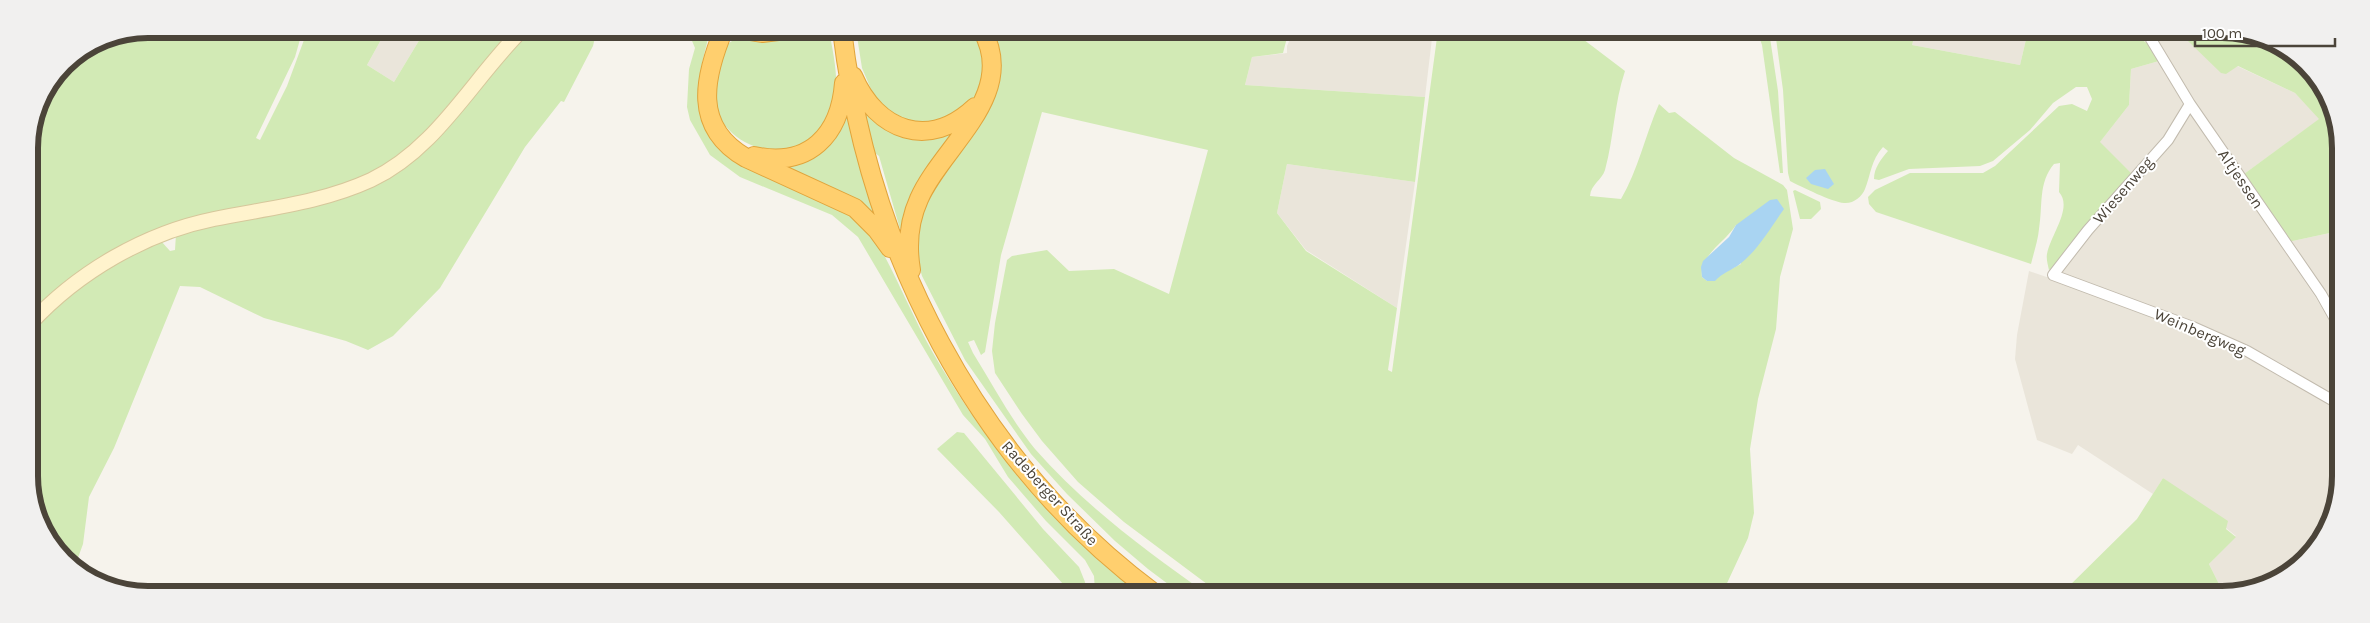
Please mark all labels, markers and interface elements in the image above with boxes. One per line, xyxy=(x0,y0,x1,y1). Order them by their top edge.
scale bar xyxy=(2195,15,2335,47)
text: 100 m xyxy=(2202,24,2242,42)
street label: Altjessen xyxy=(2214,146,2268,212)
street label: Wiesenweg xyxy=(2089,153,2157,227)
street label: Weinbergweg xyxy=(2151,304,2249,360)
street label: Radeberger Straße xyxy=(998,437,1102,549)

